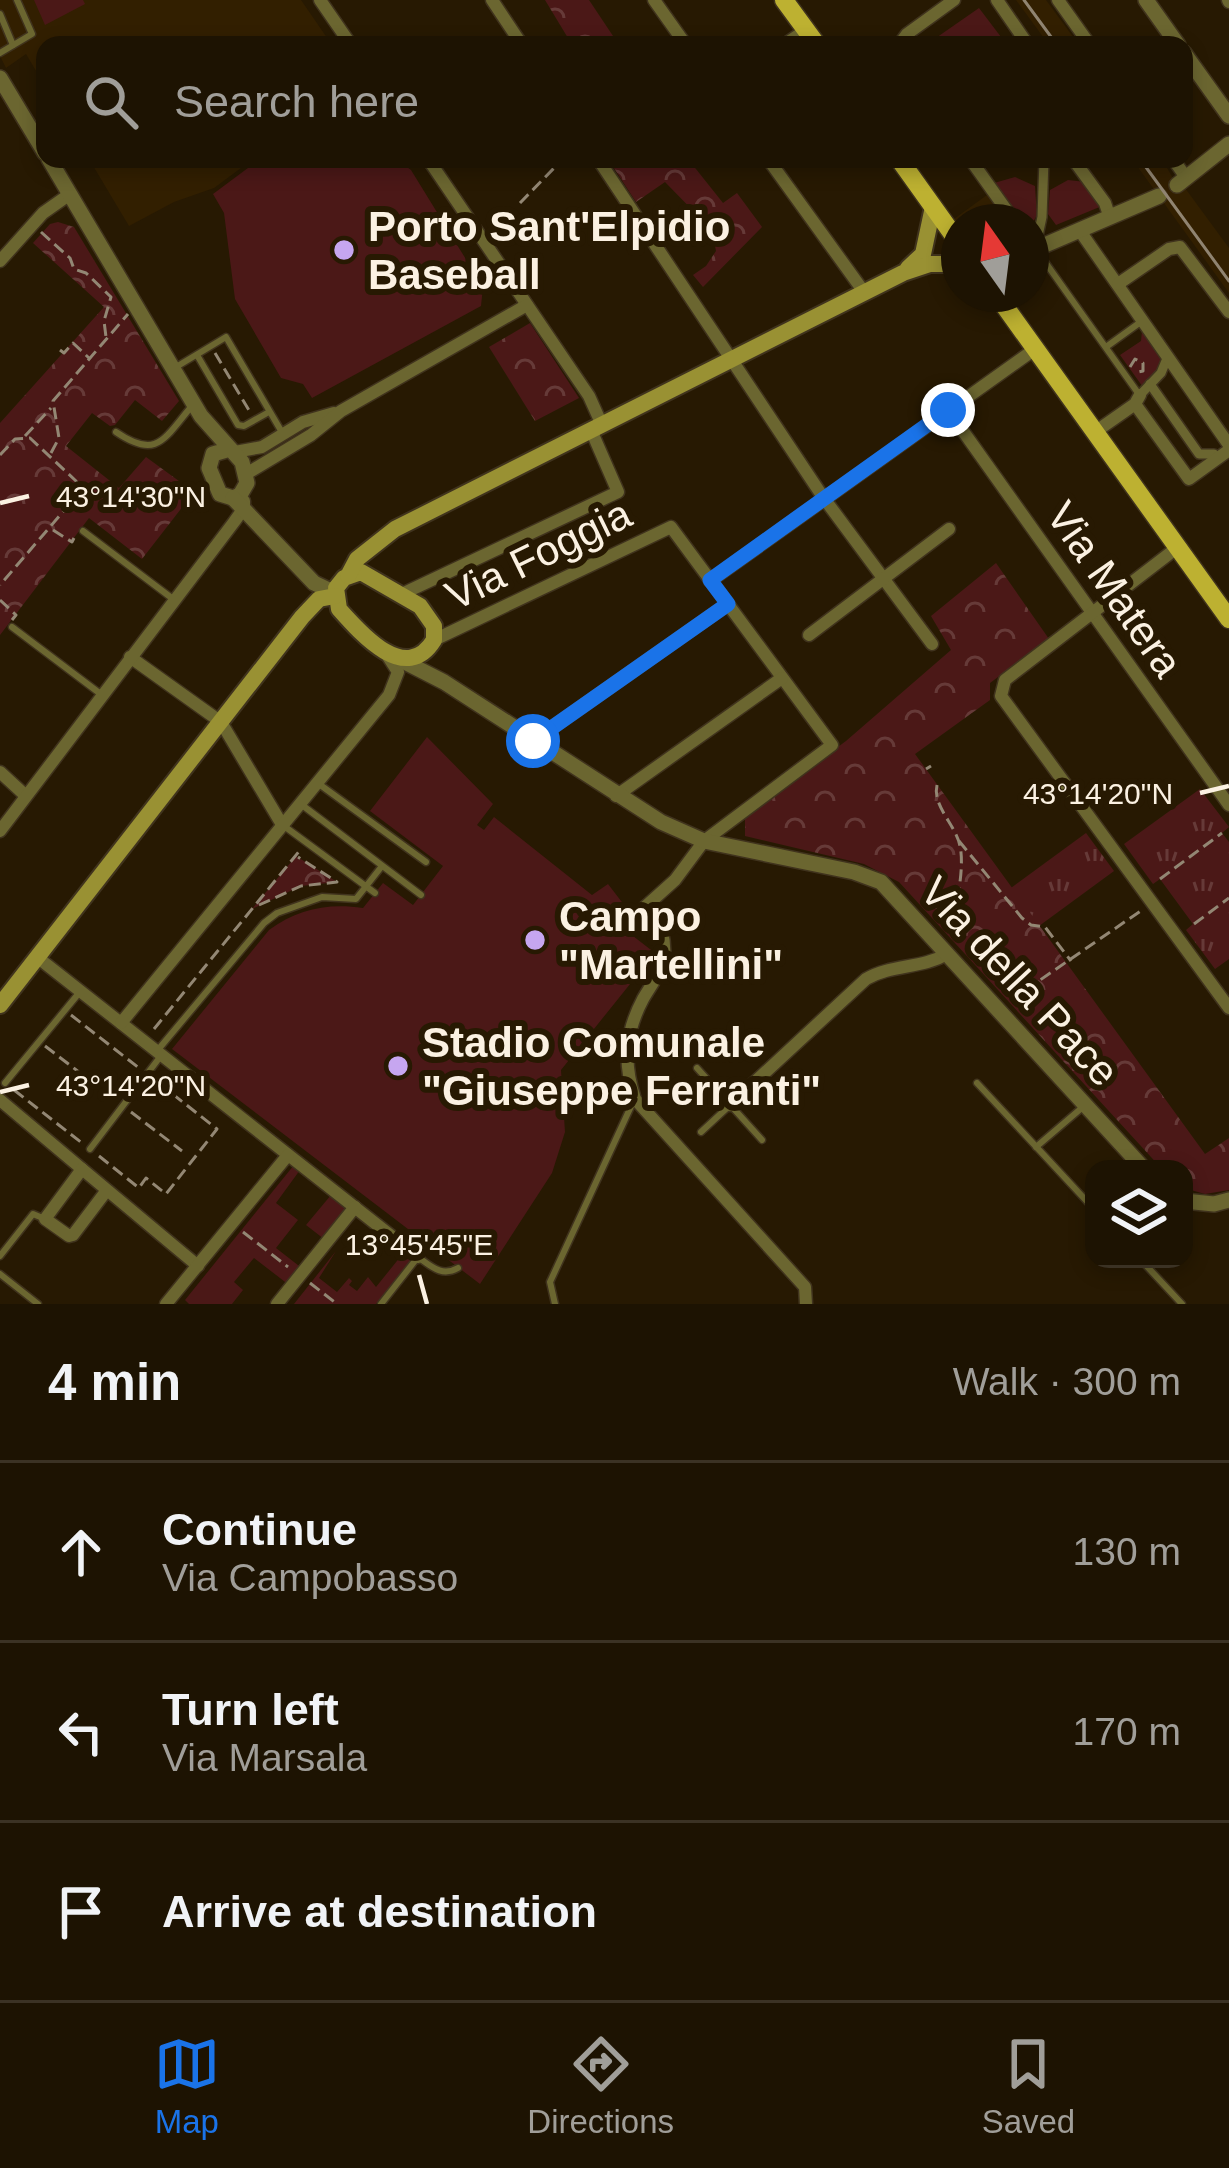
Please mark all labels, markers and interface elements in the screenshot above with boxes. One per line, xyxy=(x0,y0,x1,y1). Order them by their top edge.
search box xyxy=(36,36,1193,168)
icon: search xyxy=(78,69,144,135)
text: Search here xyxy=(174,76,419,127)
place label: Porto Sant'Elpidio Baseball xyxy=(368,203,730,298)
north arrow xyxy=(941,204,1049,312)
marker: Porto Sant'Elpidio Baseball xyxy=(331,237,357,263)
route end xyxy=(921,383,975,437)
text: 43°14'30"N xyxy=(56,480,206,513)
street label: Via Foggia xyxy=(438,489,639,619)
street label: Via Matera xyxy=(1037,493,1192,686)
route start xyxy=(506,714,560,768)
text: 43°14'20"N xyxy=(1023,777,1173,810)
street label: Via della Pace xyxy=(911,867,1128,1095)
place label: Campo "Martellini" xyxy=(559,893,783,988)
marker: Campo "Martellini" xyxy=(522,927,548,953)
place label: Stadio Comunale "Giuseppe Ferranti" xyxy=(422,1019,821,1114)
marker: Stadio Comunale "Giuseppe Ferranti" xyxy=(385,1053,411,1079)
text: 43°14'20"N xyxy=(56,1069,206,1102)
map controls xyxy=(1085,1160,1193,1268)
button: layers xyxy=(1085,1160,1193,1268)
text: 13°45'45"E xyxy=(345,1228,493,1261)
text: 4 min xyxy=(48,1354,181,1411)
text: Walk · 300 m xyxy=(953,1360,1181,1403)
text: Continue xyxy=(162,1504,357,1555)
icon: ahead xyxy=(48,1519,114,1585)
text: 130 m xyxy=(1073,1530,1181,1573)
text: Via Campobasso xyxy=(162,1556,458,1599)
text: Turn left xyxy=(162,1684,339,1735)
icon: left xyxy=(48,1699,114,1765)
text: 170 m xyxy=(1073,1710,1181,1753)
text: Via Marsala xyxy=(162,1736,367,1779)
icon: arrive xyxy=(48,1879,114,1945)
text: Arrive at destination xyxy=(162,1886,597,1937)
tab: Map xyxy=(154,2031,220,2141)
tab: Directions xyxy=(527,2031,674,2141)
tab: Saved xyxy=(982,2031,1075,2141)

